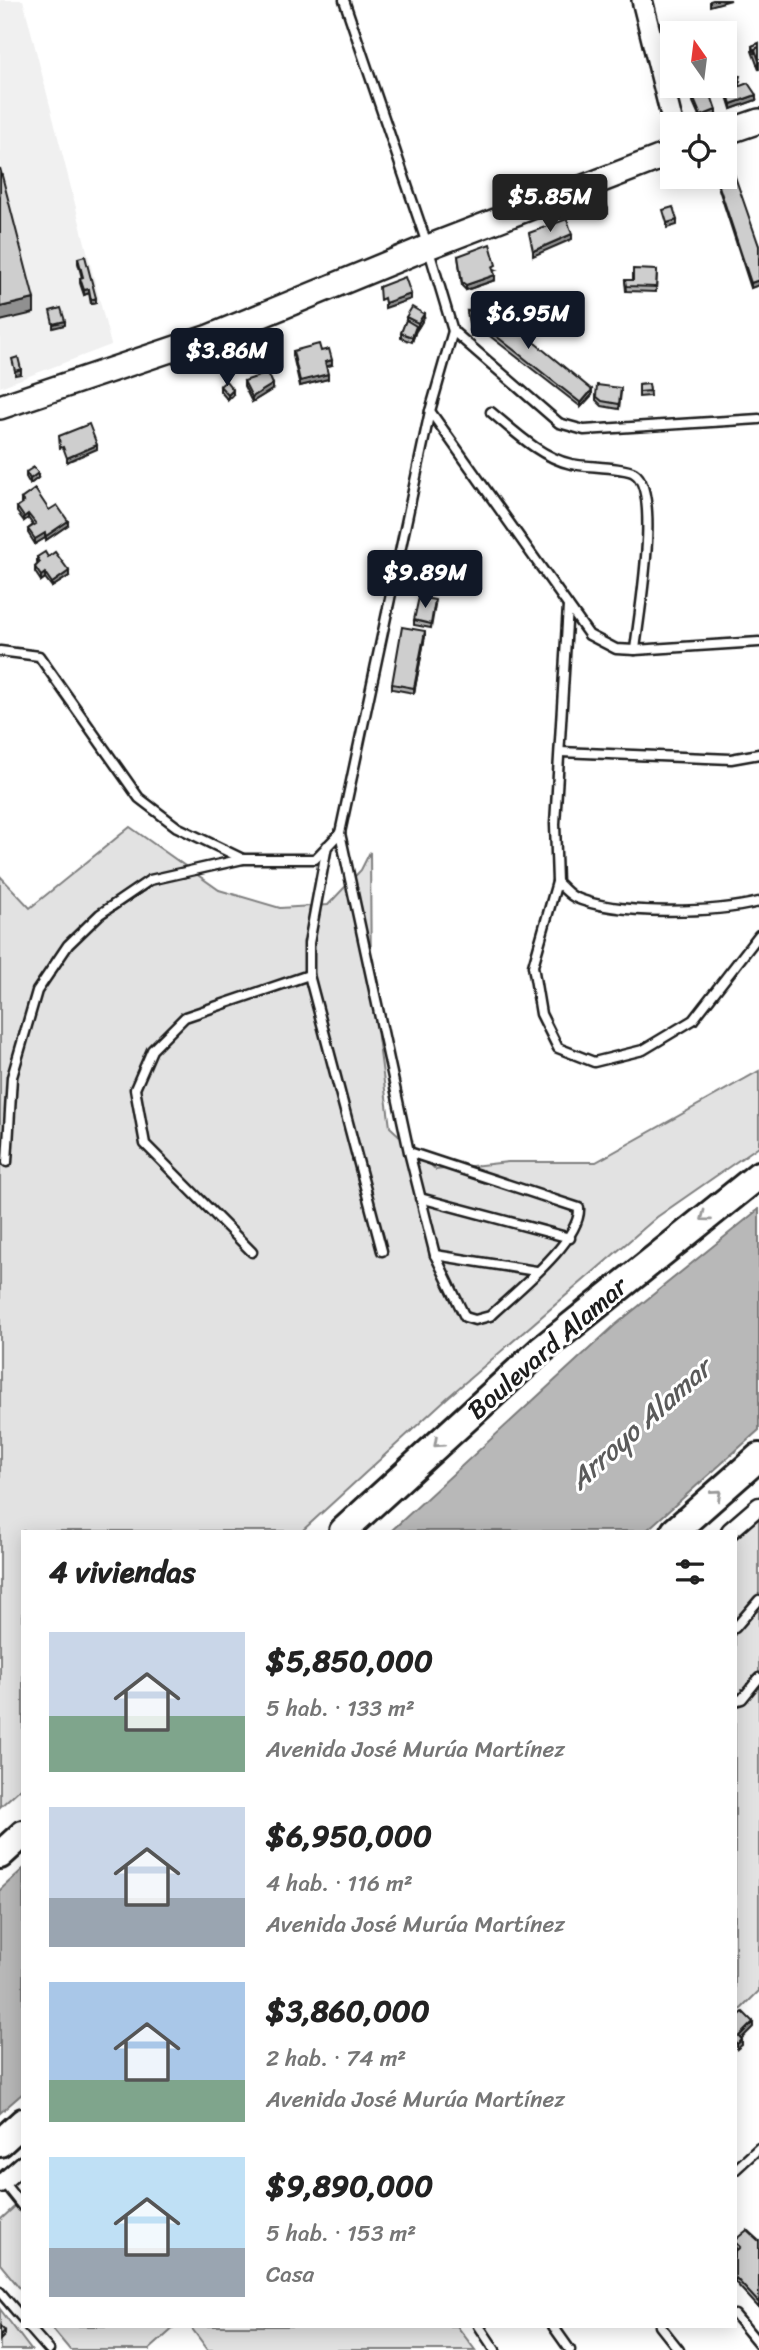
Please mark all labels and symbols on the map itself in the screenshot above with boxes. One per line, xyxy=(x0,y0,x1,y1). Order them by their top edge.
north arrow xyxy=(660,21,737,98)
pin: $5.85M xyxy=(493,174,607,234)
pin: $6.95M xyxy=(471,292,585,351)
pin: $3.86M xyxy=(170,328,284,388)
pin: $9.89M xyxy=(368,550,482,610)
one-way arrow xyxy=(700,1208,713,1221)
street label: Boulevard Alamar xyxy=(456,1264,639,1431)
water label: Arroyo Alamar xyxy=(556,1343,726,1503)
one-way arrow xyxy=(434,1435,447,1448)
one-way arrow xyxy=(709,1490,722,1502)

